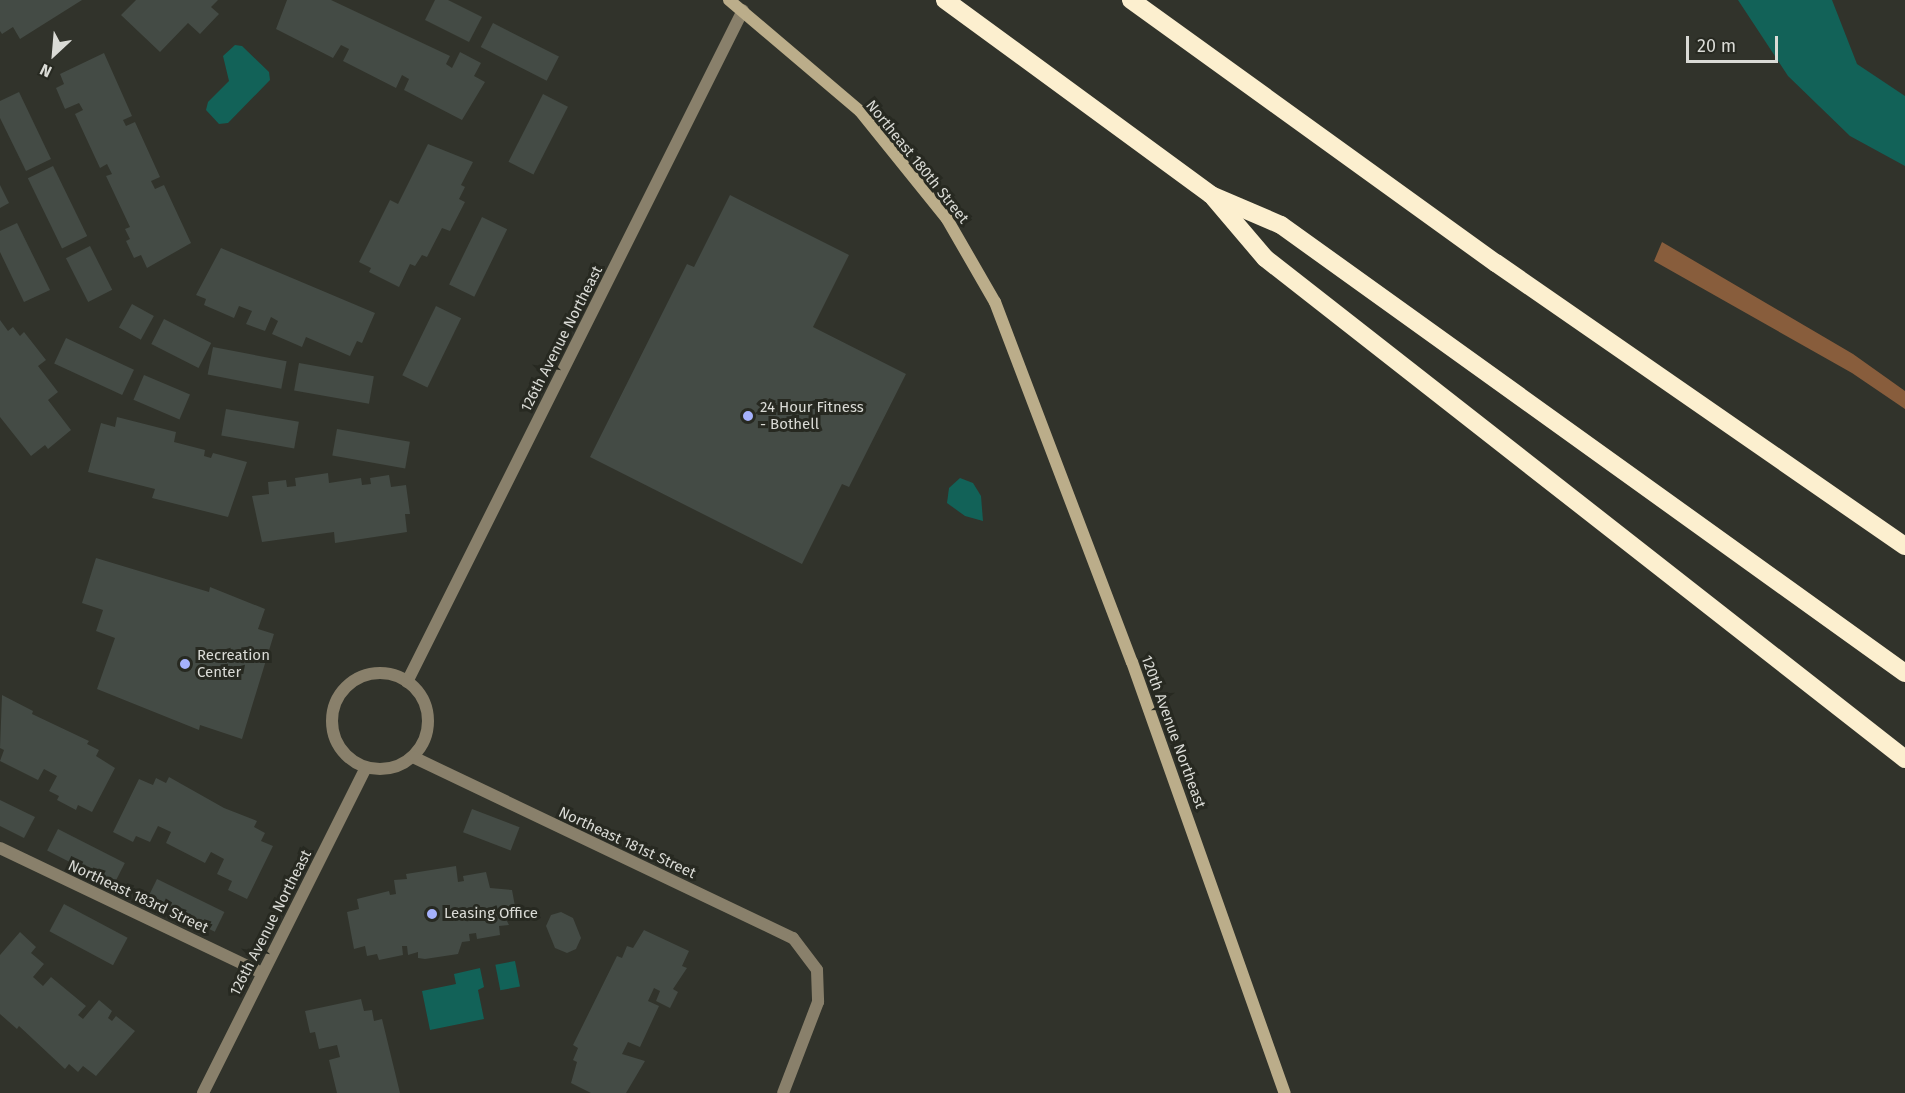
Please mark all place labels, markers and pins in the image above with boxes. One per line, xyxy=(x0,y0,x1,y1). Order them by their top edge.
place label: 24 Hour Fitness - Bothell xyxy=(760,398,864,433)
marker: 24 Hour Fitness - Bothell xyxy=(741,409,755,423)
place label: Recreation Center xyxy=(197,646,270,681)
marker: Recreation Center xyxy=(178,657,192,671)
place label: Leasing Office xyxy=(444,905,538,923)
marker: Leasing Office xyxy=(425,907,439,921)

